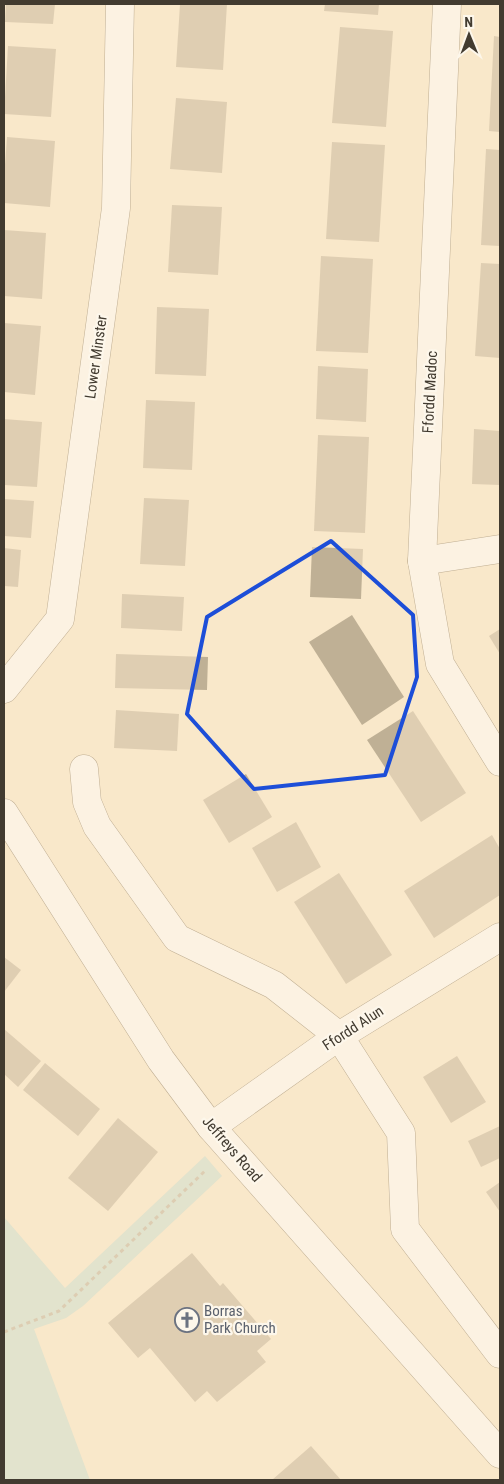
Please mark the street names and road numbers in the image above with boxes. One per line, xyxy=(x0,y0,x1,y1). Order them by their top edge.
street label: Lower Minster xyxy=(81,314,111,400)
street label: Ffordd Madoc xyxy=(419,350,441,434)
street label: Ffordd Alun xyxy=(319,1002,387,1054)
street label: Jeffreys Road xyxy=(198,1112,266,1186)

